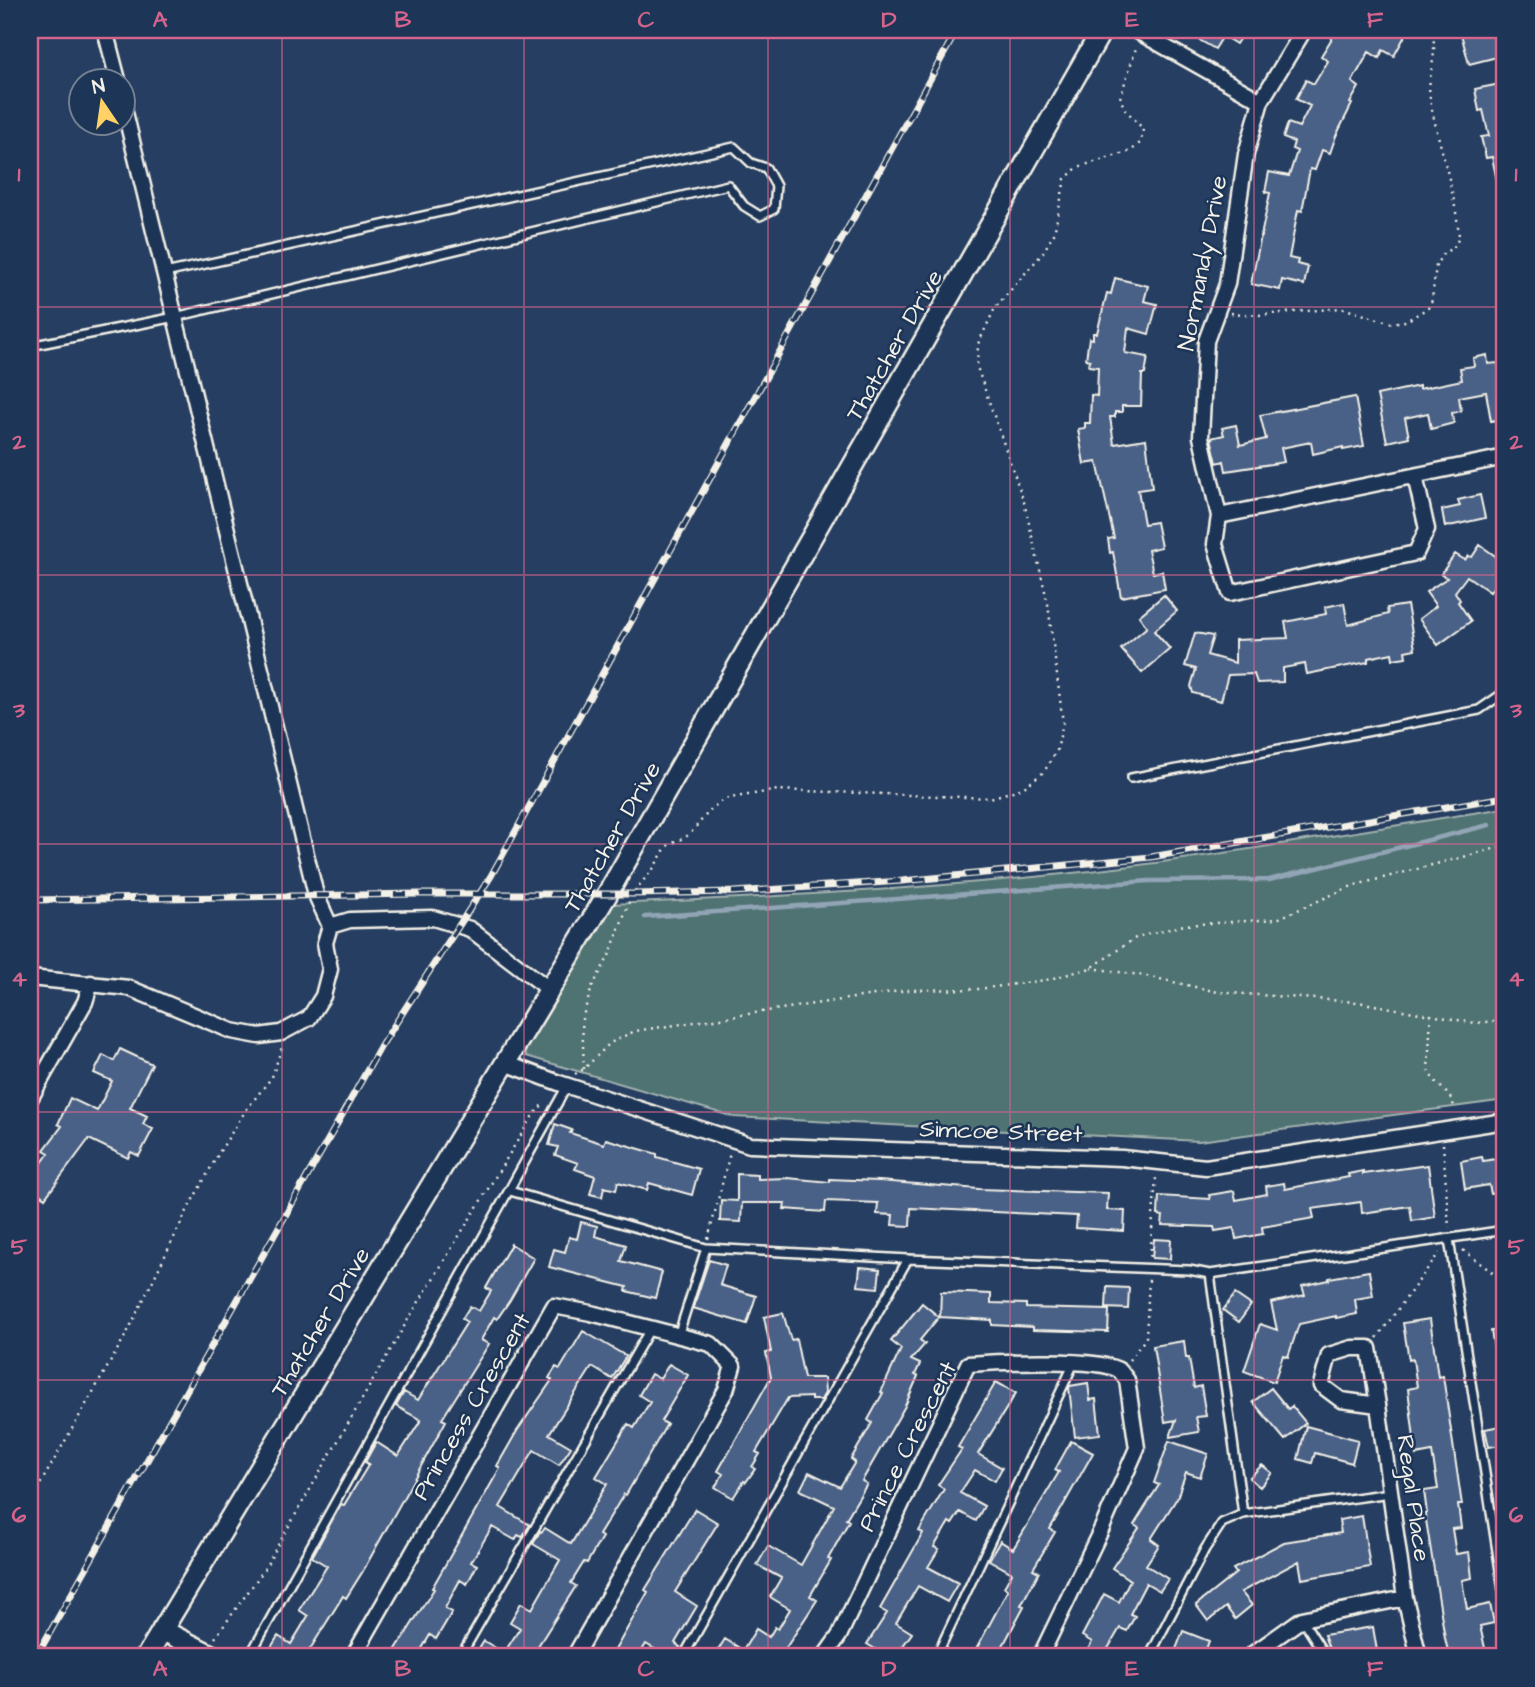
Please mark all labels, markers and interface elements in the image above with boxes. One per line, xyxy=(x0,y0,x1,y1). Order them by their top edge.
text: A xyxy=(153,4,168,36)
text: B xyxy=(395,4,412,36)
text: C xyxy=(638,4,655,36)
text: D xyxy=(882,4,897,36)
text: E xyxy=(1125,4,1139,36)
text: F xyxy=(1367,4,1384,36)
north arrow xyxy=(66,66,136,136)
text: N xyxy=(90,72,107,101)
text: 1 xyxy=(18,158,21,190)
text: 1 xyxy=(1515,158,1518,190)
street label: Normandy Drive xyxy=(1169,173,1238,354)
street label: Thatcher Drive xyxy=(838,264,952,427)
text: 2 xyxy=(11,426,26,458)
text: 2 xyxy=(1508,426,1523,458)
text: 3 xyxy=(12,694,25,726)
text: 3 xyxy=(1509,694,1522,726)
street label: Thatcher Drive xyxy=(556,756,670,919)
text: 4 xyxy=(11,963,27,995)
text: 4 xyxy=(1508,963,1524,995)
street label: Simcoe Street xyxy=(919,1112,1083,1152)
text: 5 xyxy=(11,1231,28,1263)
text: 5 xyxy=(1508,1231,1525,1263)
street label: Thatcher Drive xyxy=(263,1241,379,1404)
street label: Princess Crescent xyxy=(404,1306,540,1506)
street label: Prince Crescent xyxy=(850,1355,966,1538)
street label: Regal Place xyxy=(1386,1433,1439,1564)
text: 6 xyxy=(12,1499,27,1531)
text: 6 xyxy=(1509,1499,1524,1531)
text: A xyxy=(153,1653,168,1685)
text: B xyxy=(395,1653,412,1685)
text: C xyxy=(638,1653,655,1685)
text: D xyxy=(882,1653,897,1685)
text: E xyxy=(1125,1653,1139,1685)
text: F xyxy=(1367,1653,1384,1685)

